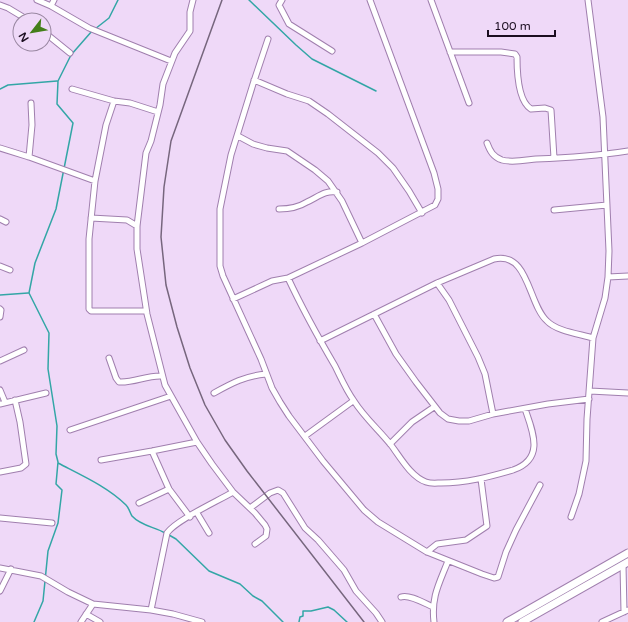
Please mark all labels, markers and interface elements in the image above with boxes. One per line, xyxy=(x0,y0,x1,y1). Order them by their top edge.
north arrow xyxy=(12,12,52,52)
scale bar xyxy=(488,12,555,38)
text: 100 m xyxy=(494,19,531,33)
text: N xyxy=(16,30,32,44)

